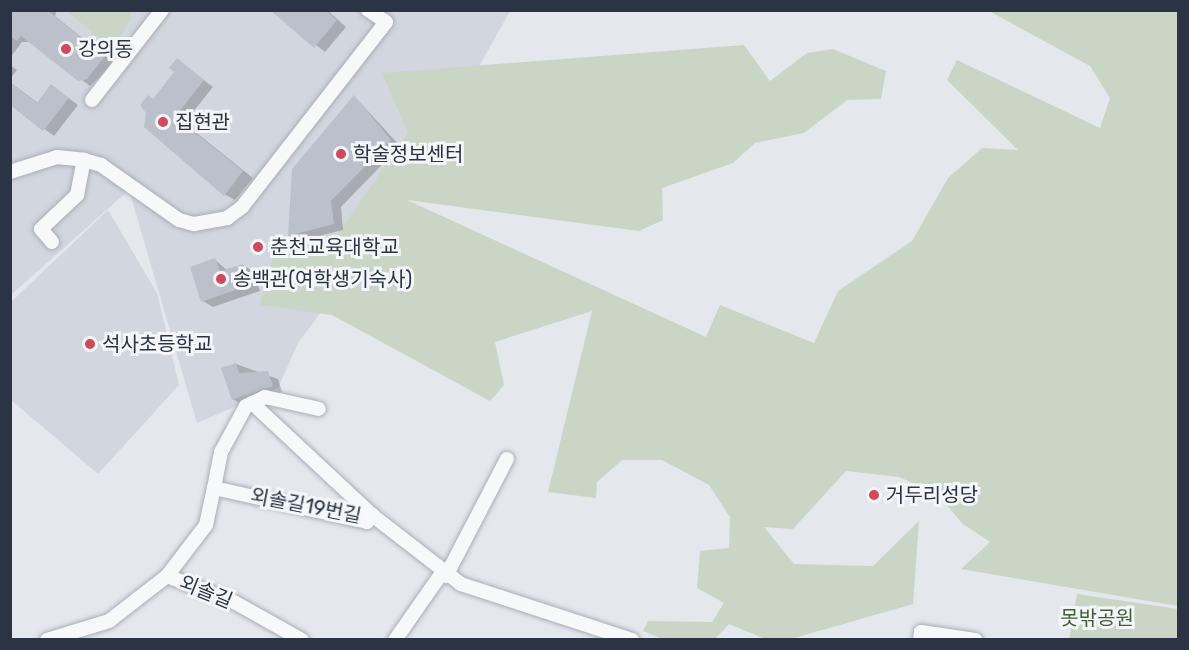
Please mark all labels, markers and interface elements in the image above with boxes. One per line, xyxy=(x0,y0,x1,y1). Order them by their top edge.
place label: 강의동 xyxy=(78,37,133,61)
marker: 강의동 xyxy=(59,42,73,56)
place label: 집현관 xyxy=(175,110,230,134)
marker: 집현관 xyxy=(156,115,170,129)
place label: 학술정보센터 xyxy=(353,142,463,166)
marker: 학술정보센터 xyxy=(334,147,348,161)
place label: 춘천교육대학교 xyxy=(270,235,399,259)
marker: 춘천교육대학교 xyxy=(251,240,265,254)
place label: 송백관(여학생기숙사) xyxy=(233,267,412,291)
marker: 송백관(여학생기숙사) xyxy=(214,272,228,286)
place label: 석사초등학교 xyxy=(102,332,212,356)
marker: 석사초등학교 xyxy=(83,337,97,351)
street label: 외솔길19번길 xyxy=(249,483,363,529)
place label: 거두리성당 xyxy=(886,483,978,507)
marker: 거두리성당 xyxy=(867,488,881,502)
street label: 외솔길 xyxy=(176,571,236,613)
park label: 못밖공원 xyxy=(1060,606,1134,630)

